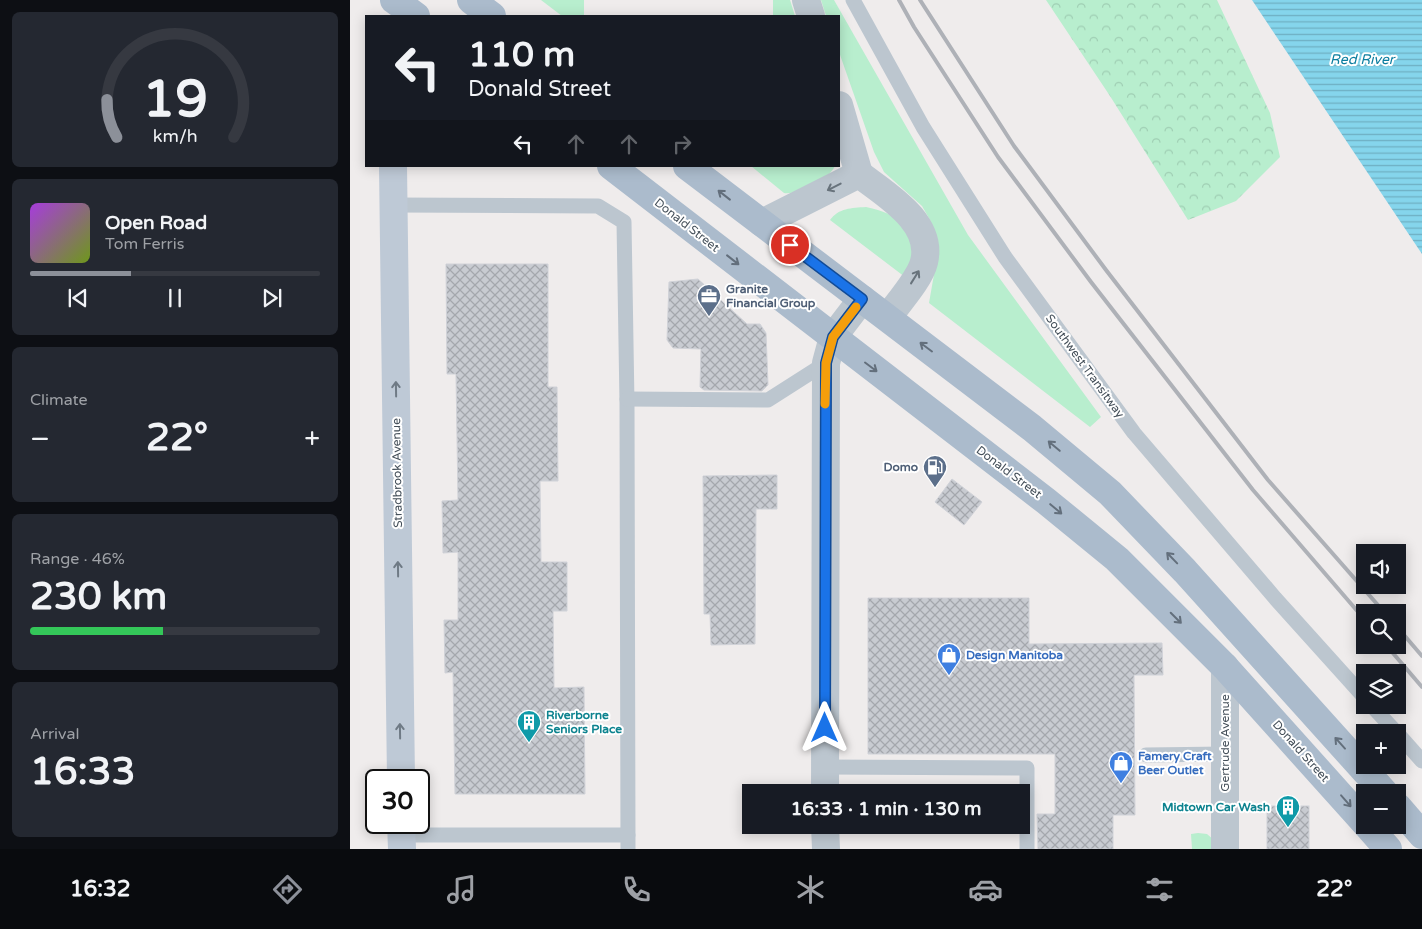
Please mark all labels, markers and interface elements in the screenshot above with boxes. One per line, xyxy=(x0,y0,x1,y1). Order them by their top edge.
text: 110 m xyxy=(468,34,575,76)
icon: left xyxy=(385,35,450,100)
water label: Red River xyxy=(1330,51,1396,68)
text: 19 xyxy=(142,68,208,131)
text: Donald Street xyxy=(468,76,611,102)
text: km/h xyxy=(153,126,197,147)
icon: left xyxy=(509,130,537,158)
icon: ahead xyxy=(562,130,590,158)
icon: ahead xyxy=(615,130,643,158)
icon: right xyxy=(668,130,696,158)
one-way arrow xyxy=(826,182,841,192)
one-way arrow xyxy=(718,189,731,200)
street label: Donald Street xyxy=(652,195,722,255)
text: Open Road xyxy=(105,212,207,234)
pin xyxy=(769,224,811,266)
icon: arrive xyxy=(776,231,804,259)
text: Tom Ferris xyxy=(105,234,184,254)
one-way arrow xyxy=(726,255,740,265)
one-way arrow xyxy=(911,271,921,285)
place label: Granite Financial Group xyxy=(726,282,816,311)
office icon: Granite Financial Group xyxy=(696,283,722,317)
icon: previous xyxy=(64,284,92,312)
icon: pause xyxy=(161,284,189,312)
icon: next xyxy=(258,284,286,312)
street label: Southwest Transitway xyxy=(1043,312,1128,421)
one-way arrow xyxy=(920,341,933,352)
one-way arrow xyxy=(864,362,877,373)
one-way arrow xyxy=(391,381,401,398)
text: Climate xyxy=(30,390,88,410)
text: 22° xyxy=(146,415,208,461)
street label: Stradbrook Avenue xyxy=(389,418,405,528)
text: − xyxy=(30,422,50,456)
text: + xyxy=(304,422,320,456)
one-way arrow xyxy=(1048,441,1061,452)
street label: Donald Street xyxy=(974,443,1045,501)
fuel station icon: Domo xyxy=(922,454,948,488)
place label: Domo xyxy=(884,460,918,474)
one-way arrow xyxy=(1049,503,1062,514)
map controls xyxy=(1356,544,1406,834)
button: sound xyxy=(1356,544,1406,594)
text: Range · 46% xyxy=(30,549,125,569)
one-way arrow xyxy=(1167,552,1179,564)
one-way arrow xyxy=(393,561,403,578)
text: 230 km xyxy=(30,574,167,620)
button: search xyxy=(1356,604,1406,654)
one-way arrow xyxy=(1170,612,1182,624)
shop icon: Design Manitoba xyxy=(936,642,962,676)
place label: Design Manitoba xyxy=(966,648,1063,663)
button: layers xyxy=(1356,664,1406,714)
street label: Gertrude Avenue xyxy=(1218,694,1232,792)
position arrow xyxy=(798,701,850,753)
place label: Riverborne Seniors Place xyxy=(546,708,622,736)
building icon: Riverborne Seniors Place xyxy=(516,709,542,743)
street label: Donald Street xyxy=(1270,717,1333,785)
text: Arrival xyxy=(30,724,79,744)
one-way arrow xyxy=(395,724,405,740)
button: + xyxy=(1356,724,1406,774)
one-way arrow xyxy=(1334,737,1346,750)
text: 16:33 xyxy=(30,749,135,795)
place label: Famery Craft Beer Outlet xyxy=(1138,749,1212,777)
shop icon: Famery Craft Beer Outlet xyxy=(1108,750,1134,784)
speed limit sign: 30 xyxy=(365,769,430,834)
button: − xyxy=(1356,784,1406,834)
building icon: Midtown Car Wash xyxy=(1275,794,1301,828)
one-way arrow xyxy=(1340,795,1352,808)
text: 16:33 · 1 min · 130 m xyxy=(790,798,982,820)
place label: Midtown Car Wash xyxy=(1162,800,1270,814)
icon: directions xyxy=(270,872,305,907)
icon: music xyxy=(444,872,479,907)
icon: phone xyxy=(619,872,654,907)
icon: climate xyxy=(793,872,828,907)
icon: car xyxy=(968,872,1003,907)
icon: filters xyxy=(1142,872,1177,907)
text: 16:32 xyxy=(70,876,131,902)
text: 22° xyxy=(1316,876,1352,902)

